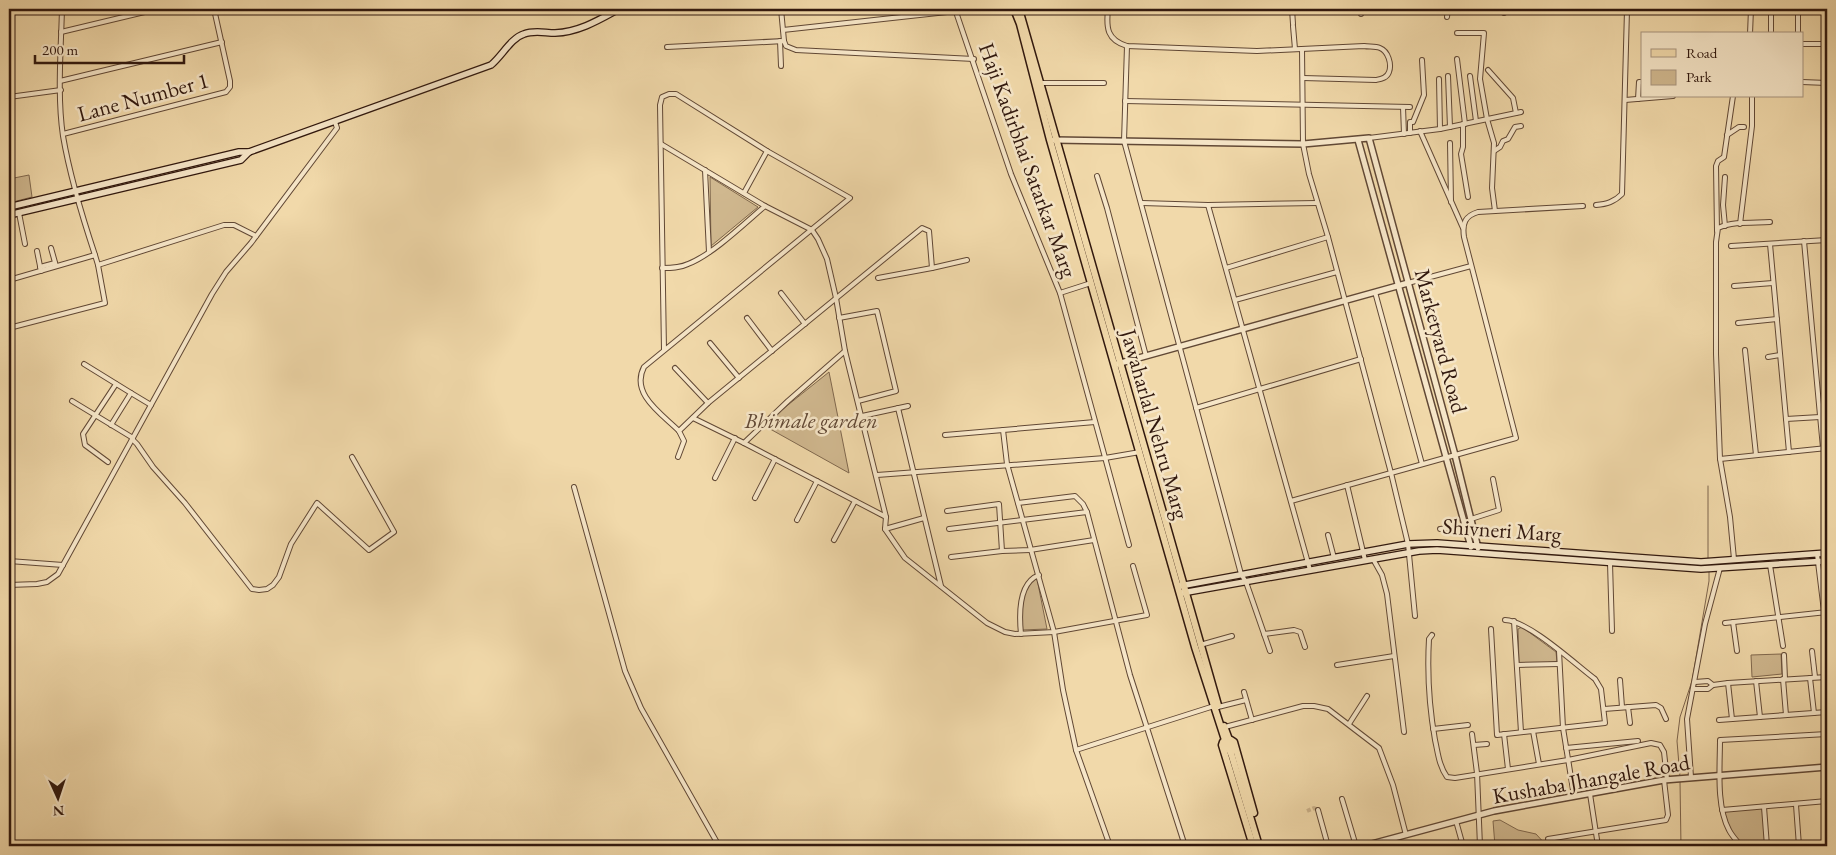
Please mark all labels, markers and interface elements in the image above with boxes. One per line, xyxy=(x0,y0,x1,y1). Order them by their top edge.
scale bar xyxy=(35,32,184,64)
legend xyxy=(1641,32,1804,98)
street label: Haji Kadirbhai Satarkar Marg xyxy=(972,39,1084,282)
text: 200 m xyxy=(42,40,79,59)
text: Road xyxy=(1686,43,1718,62)
street label: Lane Number 1 xyxy=(74,66,212,128)
text: Park xyxy=(1686,67,1713,86)
street label: Marketyard Road xyxy=(1408,266,1474,417)
street label: Jawaharlal Nehru Marg xyxy=(1113,324,1196,523)
park label: Bhimale garden xyxy=(743,406,878,435)
street label: Shivneri Marg xyxy=(1442,511,1563,549)
street label: Kushaba Jhangale Road xyxy=(1490,747,1693,811)
north arrow xyxy=(32,772,82,822)
text: N xyxy=(52,802,65,820)

